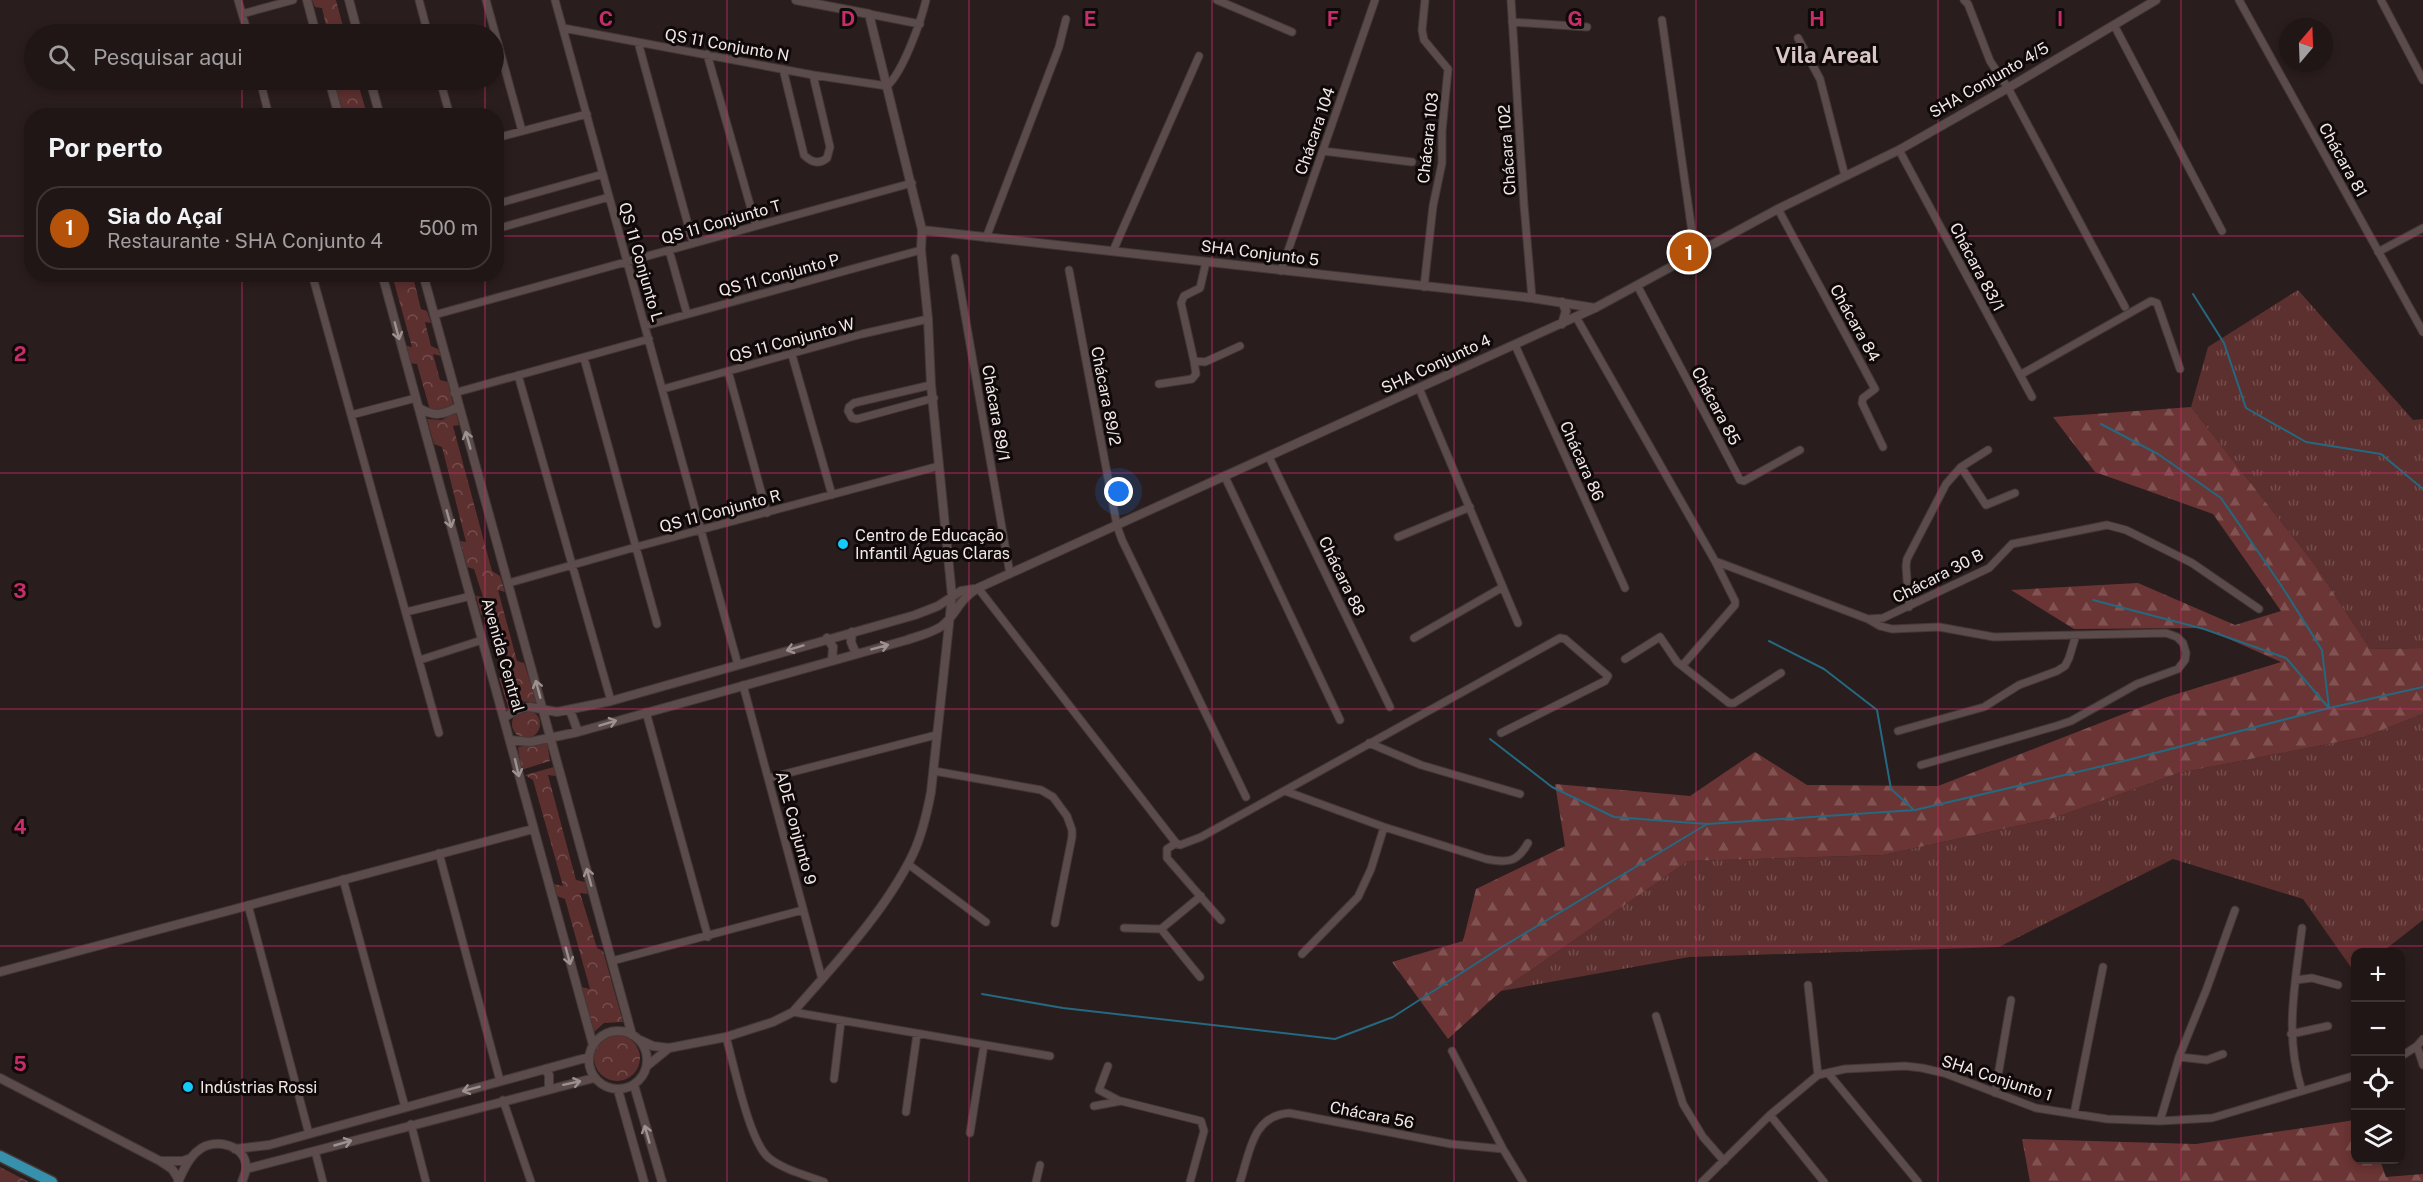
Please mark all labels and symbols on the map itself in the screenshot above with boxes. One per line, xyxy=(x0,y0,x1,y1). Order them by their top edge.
text: C xyxy=(599,7,613,31)
text: D xyxy=(841,7,855,31)
text: E xyxy=(1084,7,1096,31)
text: F xyxy=(1327,7,1339,31)
text: G xyxy=(1567,7,1583,31)
text: H xyxy=(1809,7,1825,31)
text: I xyxy=(2057,7,2063,31)
north arrow xyxy=(2279,18,2333,72)
street label: QS 11 Conjunto N xyxy=(663,25,791,65)
street label: SHA Conjunto 4/5 xyxy=(1926,38,2052,122)
district label: Vila Areal xyxy=(1775,42,1879,68)
street label: Chácara 104 xyxy=(1291,85,1339,177)
street label: Chácara 103 xyxy=(1414,92,1442,184)
street label: Chácara 102 xyxy=(1494,104,1520,196)
street label: Chácara 81 xyxy=(2315,120,2371,200)
street label: QS 11 Conjunto T xyxy=(659,196,783,248)
street label: QS 11 Conjunto L xyxy=(615,200,667,324)
street label: Chácara 83/1 xyxy=(1946,219,2008,315)
pin: 1 xyxy=(1670,230,1708,274)
street label: SHA Conjunto 5 xyxy=(1200,236,1320,270)
street label: QS 11 Conjunto P xyxy=(717,250,841,300)
street label: Chácara 84 xyxy=(1826,281,1884,365)
street label: QS 11 Conjunto W xyxy=(727,314,857,366)
one-way arrow xyxy=(392,321,404,340)
street label: SHA Conjunto 4 xyxy=(1378,330,1494,398)
text: 2 xyxy=(14,342,26,366)
street label: Chácara 89/2 xyxy=(1087,345,1125,447)
street label: Chácara 89/1 xyxy=(978,363,1014,463)
street label: Chácara 85 xyxy=(1687,364,1745,448)
street label: Chácara 86 xyxy=(1556,418,1608,504)
one-way arrow xyxy=(462,431,473,450)
your location xyxy=(1104,477,1133,506)
street label: QS 11 Conjunto R xyxy=(657,486,783,536)
one-way arrow xyxy=(444,509,456,528)
place label: Centro de Educação Infantil Águas Claras xyxy=(855,526,1010,563)
street label: Chácara 88 xyxy=(1315,533,1369,619)
marker: Centro de Educação Infantil Águas Claras xyxy=(836,537,850,551)
street label: Chácara 30 B xyxy=(1889,545,1987,607)
text: 3 xyxy=(13,579,27,603)
street label: Avenida Central xyxy=(478,596,528,714)
one-way arrow xyxy=(870,641,889,652)
one-way arrow xyxy=(786,643,805,654)
one-way arrow xyxy=(532,680,543,699)
one-way arrow xyxy=(598,717,617,728)
one-way arrow xyxy=(511,758,523,777)
street label: ADE Conjunto 9 xyxy=(772,769,820,887)
text: 4 xyxy=(13,815,27,839)
one-way arrow xyxy=(583,868,595,887)
one-way arrow xyxy=(563,946,574,965)
street label: SHA Conjunto 1 xyxy=(1939,1051,2055,1105)
text: 5 xyxy=(13,1052,27,1076)
one-way arrow xyxy=(562,1077,581,1089)
place label: Indústrias Rossi xyxy=(200,1078,317,1097)
marker: Indústrias Rossi xyxy=(181,1080,195,1094)
one-way arrow xyxy=(462,1083,481,1095)
street label: Chácara 56 xyxy=(1328,1098,1416,1132)
one-way arrow xyxy=(641,1125,652,1144)
one-way arrow xyxy=(333,1137,352,1149)

